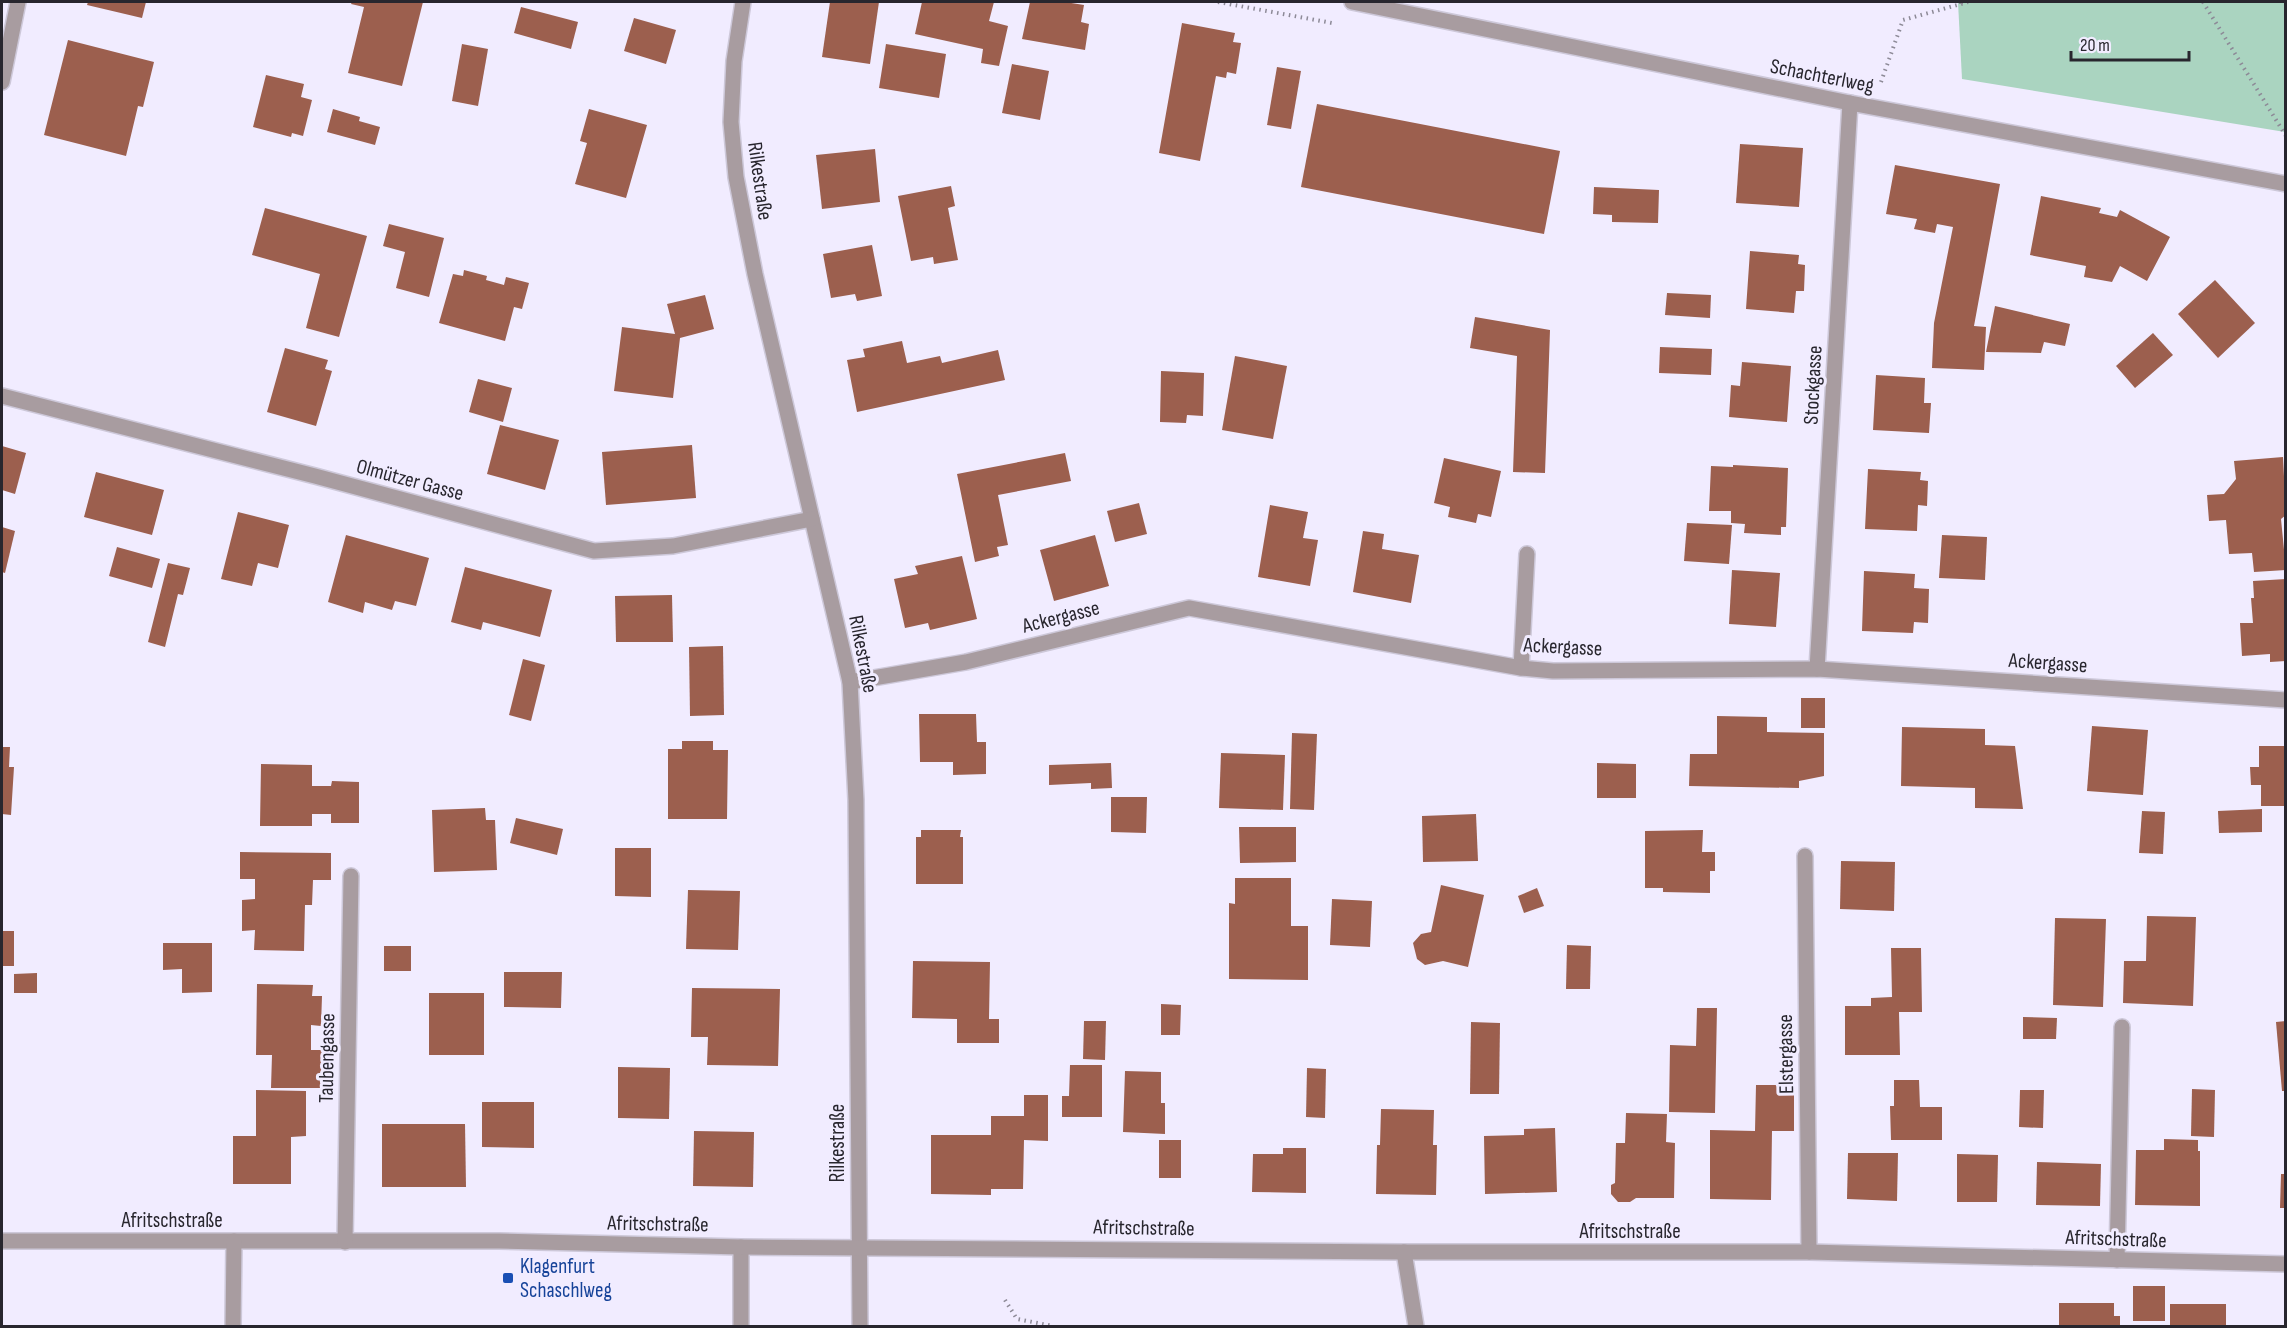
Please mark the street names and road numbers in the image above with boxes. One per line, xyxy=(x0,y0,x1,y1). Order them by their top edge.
street label: Schachterlweg xyxy=(1768,54,1876,98)
street label: Rilkestraße xyxy=(742,140,778,222)
street label: Stockgasse xyxy=(1798,345,1828,425)
street label: Olmützer Gasse xyxy=(354,454,466,506)
street label: Ackergasse xyxy=(1019,595,1102,639)
street label: Rilkestraße xyxy=(843,613,883,695)
street label: Ackergasse xyxy=(1522,632,1603,662)
street label: Ackergasse xyxy=(2007,648,2088,678)
street label: Taubengasse xyxy=(314,1013,340,1103)
street label: Elstergasse xyxy=(1773,1014,1799,1094)
street label: Rilkestraße xyxy=(825,1104,850,1182)
street label: Afritschstraße xyxy=(120,1208,223,1233)
street label: Afritschstraße xyxy=(606,1211,709,1237)
street label: Afritschstraße xyxy=(1092,1215,1195,1241)
street label: Afritschstraße xyxy=(1578,1219,1681,1244)
street label: Afritschstraße xyxy=(2064,1225,2167,1253)

